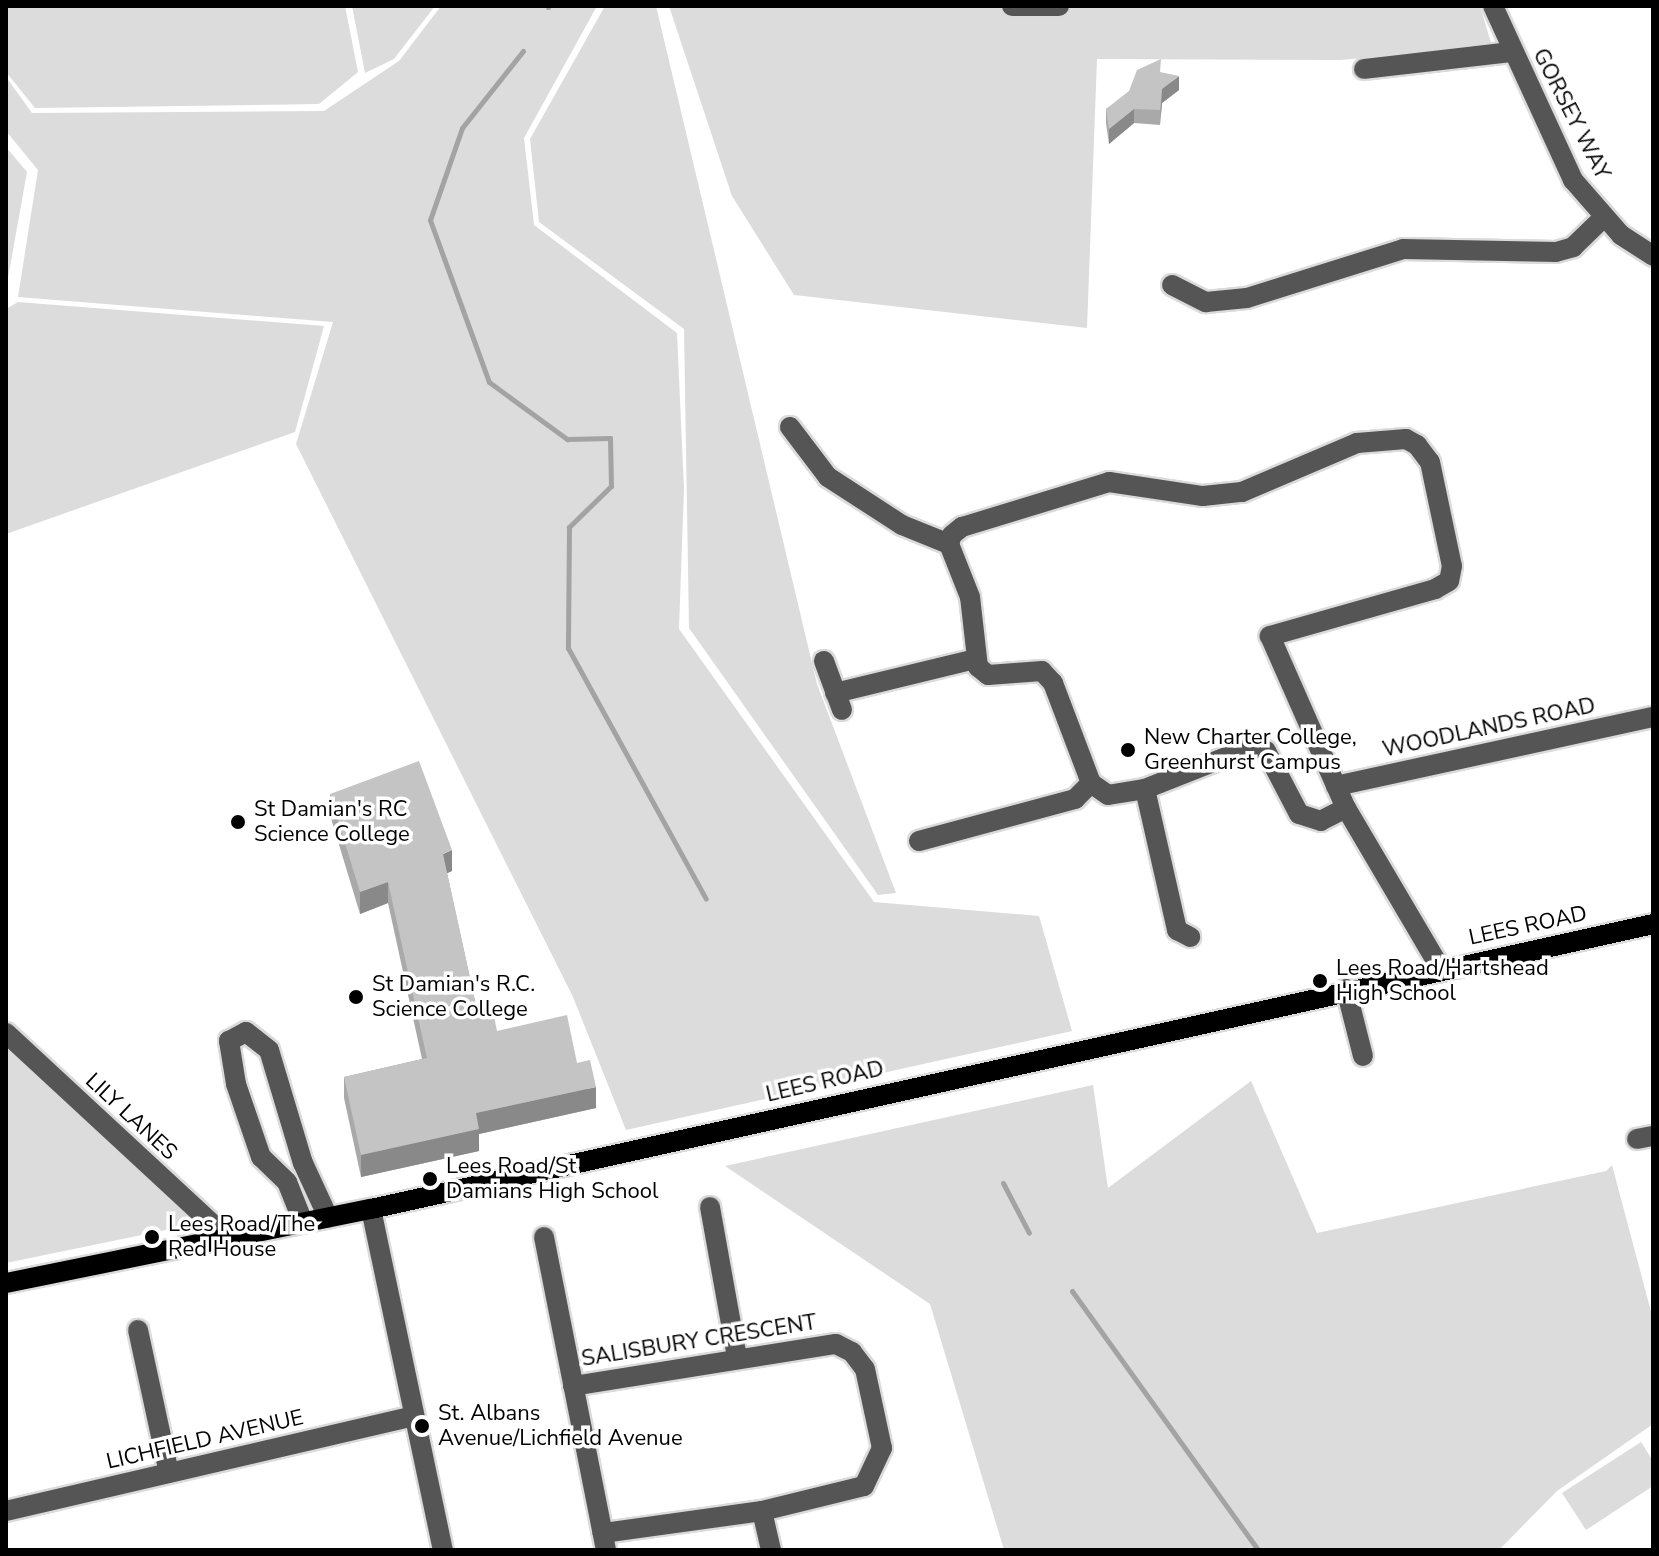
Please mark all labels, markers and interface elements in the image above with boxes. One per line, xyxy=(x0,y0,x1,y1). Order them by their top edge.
street label: GORSEY WAY xyxy=(1527,44,1615,184)
street label: WOODLANDS ROAD xyxy=(1380,693,1598,763)
place label: New Charter College, Greenhurst Campus xyxy=(1144,724,1357,776)
marker: New Charter College, Greenhurst Campus xyxy=(1119,741,1137,759)
place label: St Damian's RC Science College xyxy=(254,796,410,848)
marker: St Damian's RC Science College xyxy=(229,813,247,831)
street label: LEES ROAD xyxy=(1467,901,1589,951)
place label: Lees Road/Hartshead High School xyxy=(1336,955,1549,1006)
place label: St Damian's R.C. Science College xyxy=(372,971,535,1022)
marker: Lees Road/Hartshead High School xyxy=(1311,972,1329,990)
marker: St Damian's R.C. Science College xyxy=(347,988,365,1006)
street label: LEES ROAD xyxy=(764,1056,886,1108)
street label: LILY LANES xyxy=(80,1068,182,1166)
place label: Lees Road/St Damians High School xyxy=(446,1153,658,1204)
marker: Lees Road/St Damians High School xyxy=(421,1170,439,1188)
place label: Lees Road/The Red House xyxy=(168,1211,315,1262)
marker: Lees Road/The Red House xyxy=(143,1228,161,1246)
street label: SALISBURY CRESCENT xyxy=(580,1309,818,1373)
place label: St. Albans Avenue/Lichfield Avenue xyxy=(438,1400,683,1452)
street label: LICHFIELD AVENUE xyxy=(104,1404,306,1476)
marker: St. Albans Avenue/Lichfield Avenue xyxy=(413,1417,431,1435)

